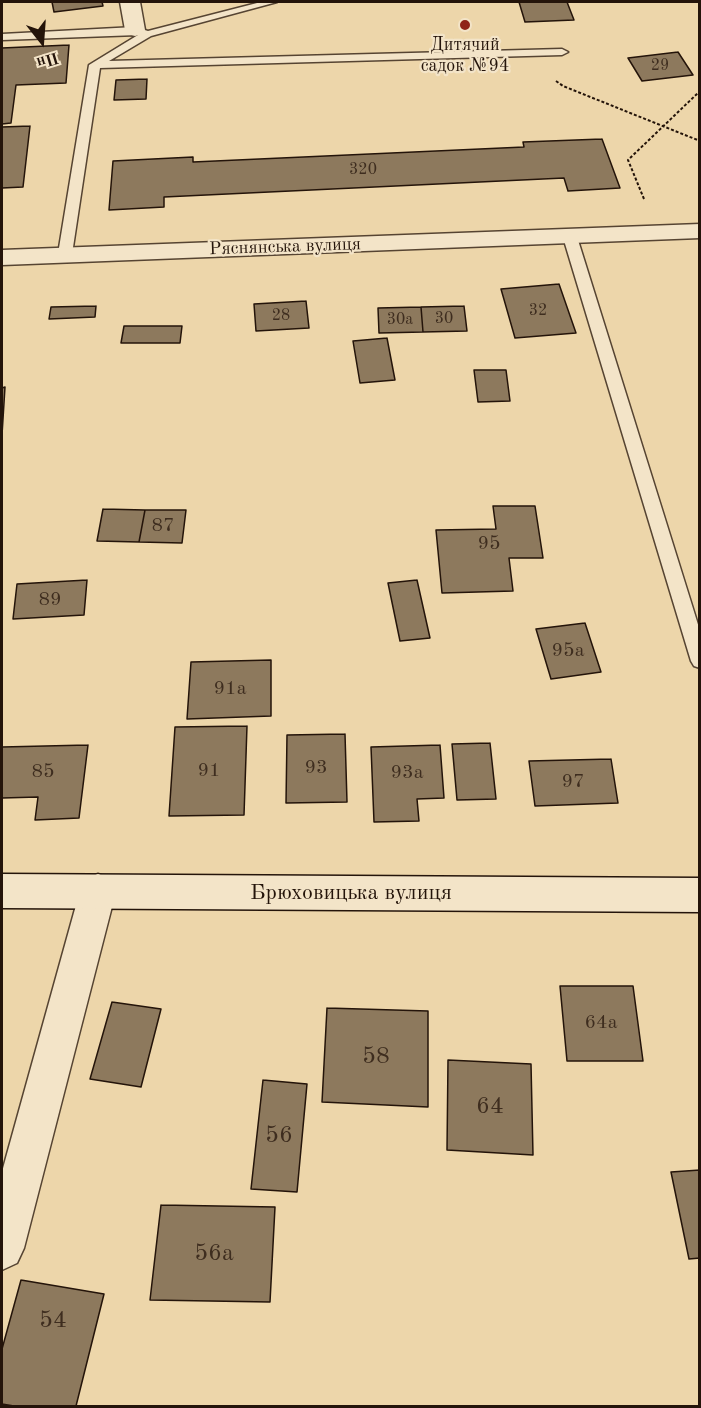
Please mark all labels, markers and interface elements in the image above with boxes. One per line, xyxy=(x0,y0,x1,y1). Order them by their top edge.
north arrow xyxy=(12,12,72,72)
marker: Дитячий садок №94 xyxy=(458,18,472,32)
place label: Дитячий садок №94 xyxy=(421,34,509,76)
text: Пн xyxy=(34,48,60,70)
house number: 29 xyxy=(651,56,669,76)
house number: 320 xyxy=(349,160,377,180)
street label: Ряснянська вулиця xyxy=(209,234,361,260)
house number: 32 xyxy=(529,301,547,321)
house number: 28 xyxy=(272,306,290,326)
house number: 30 xyxy=(435,309,453,329)
house number: 30а xyxy=(387,310,413,330)
house number: 87 xyxy=(151,514,175,538)
house number: 95 xyxy=(477,532,501,556)
house number: 89 xyxy=(38,588,62,612)
house number: 95а xyxy=(551,639,585,663)
house number: 91а xyxy=(213,677,247,701)
house number: 93 xyxy=(304,756,328,780)
house number: 91 xyxy=(197,759,221,783)
house number: 85 xyxy=(31,760,55,784)
house number: 93а xyxy=(390,761,424,785)
house number: 97 xyxy=(561,770,585,794)
street label: Брюховицька вулиця xyxy=(250,880,452,906)
house number: 64а xyxy=(584,1011,618,1035)
house number: 58 xyxy=(362,1043,390,1071)
house number: 64 xyxy=(476,1093,504,1121)
house number: 56 xyxy=(265,1122,293,1150)
house number: 56а xyxy=(194,1240,234,1268)
house number: 54 xyxy=(39,1307,67,1335)

